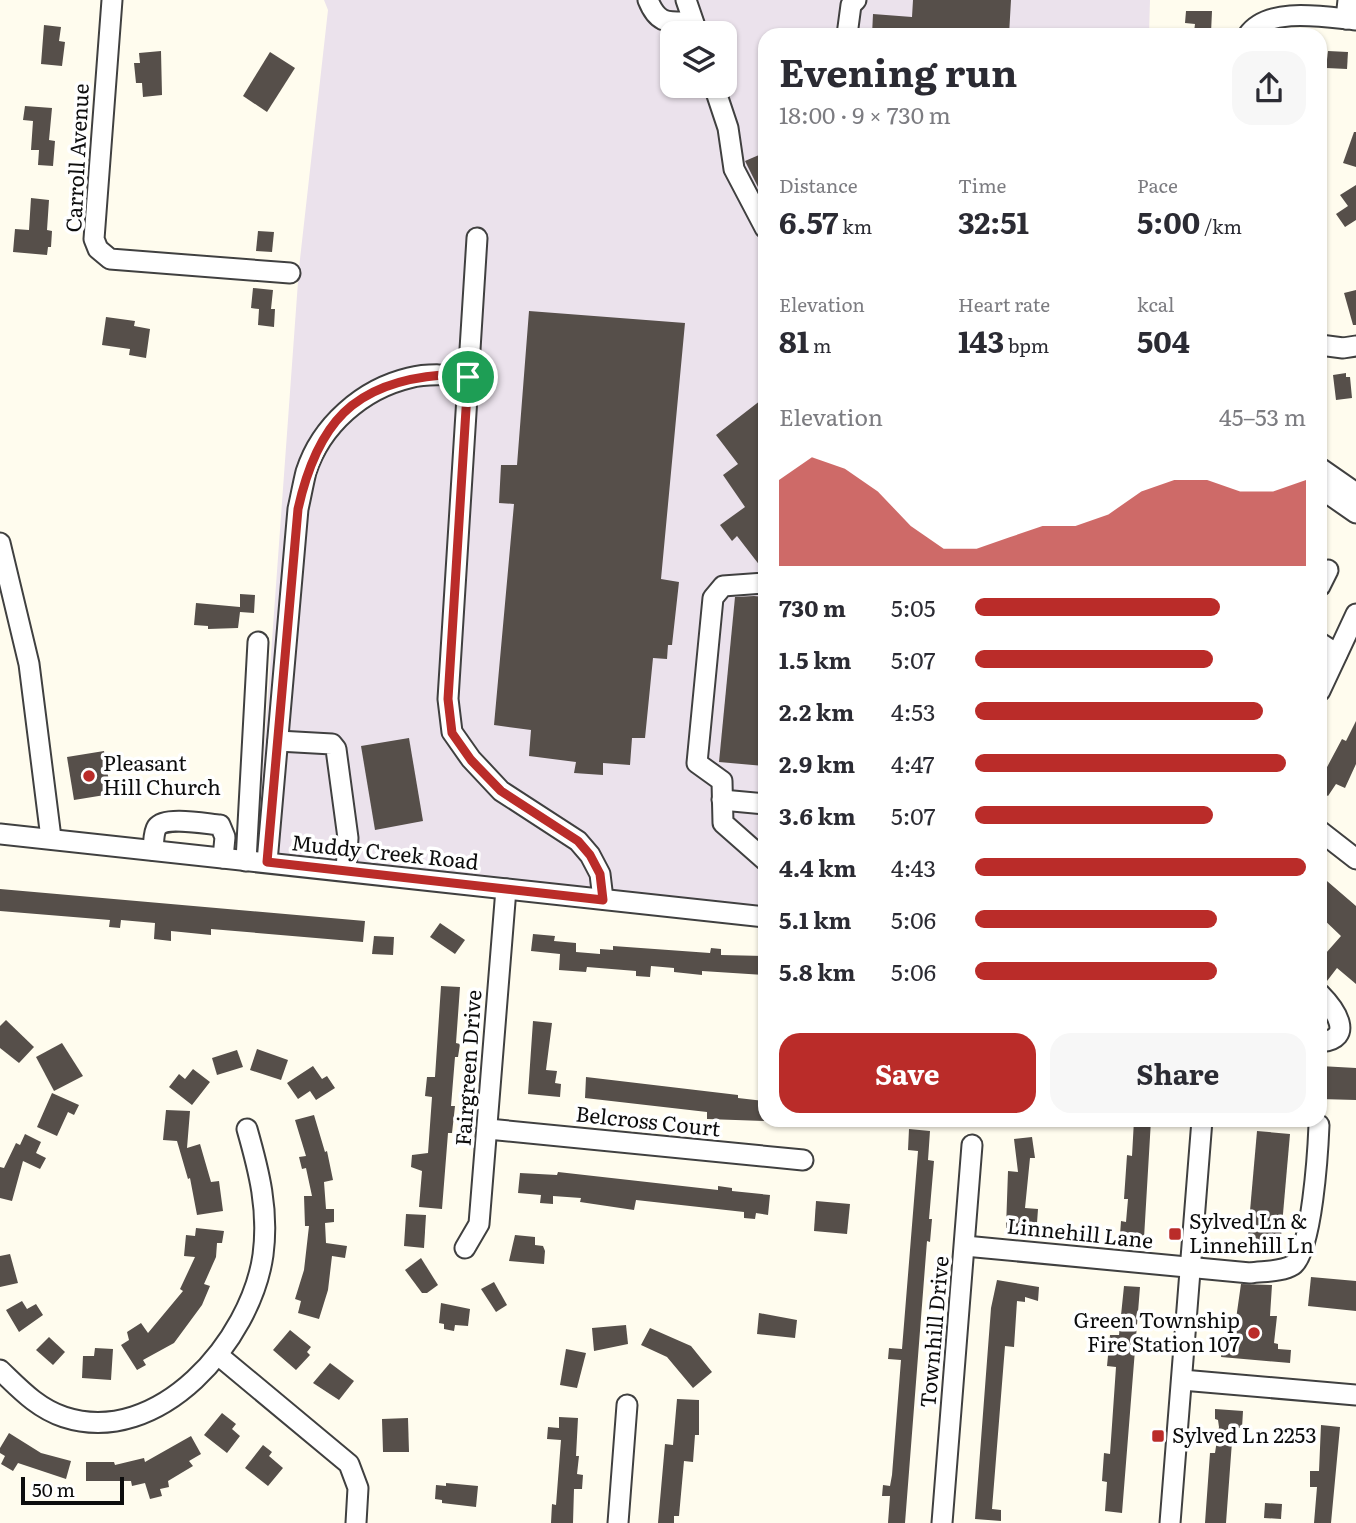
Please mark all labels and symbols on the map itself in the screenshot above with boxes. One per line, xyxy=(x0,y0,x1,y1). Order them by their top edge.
street label: Carroll Avenue xyxy=(56,82,95,233)
pin xyxy=(438,347,498,407)
place label: Pleasant Hill Church xyxy=(103,746,221,801)
marker: Pleasant Hill Church xyxy=(81,768,97,784)
street label: Muddy Creek Road xyxy=(290,825,481,876)
street label: Fairgreen Drive xyxy=(446,989,487,1147)
street label: Belcross Court xyxy=(574,1097,723,1143)
place label: Sylved Ln & Linnehill Ln xyxy=(1189,1204,1314,1259)
street label: Linnehill Lane xyxy=(1006,1208,1155,1255)
marker: Sylved Ln & Linnehill Ln xyxy=(1167,1226,1183,1242)
street label: Townhill Drive xyxy=(910,1254,955,1409)
place label: Green Township Fire Station 107 xyxy=(1074,1303,1240,1358)
marker: Green Township Fire Station 107 xyxy=(1246,1325,1262,1341)
place label: Sylved Ln 2253 xyxy=(1172,1418,1317,1449)
marker: Sylved Ln 2253 xyxy=(1150,1428,1166,1444)
scale bar xyxy=(21,1474,124,1506)

